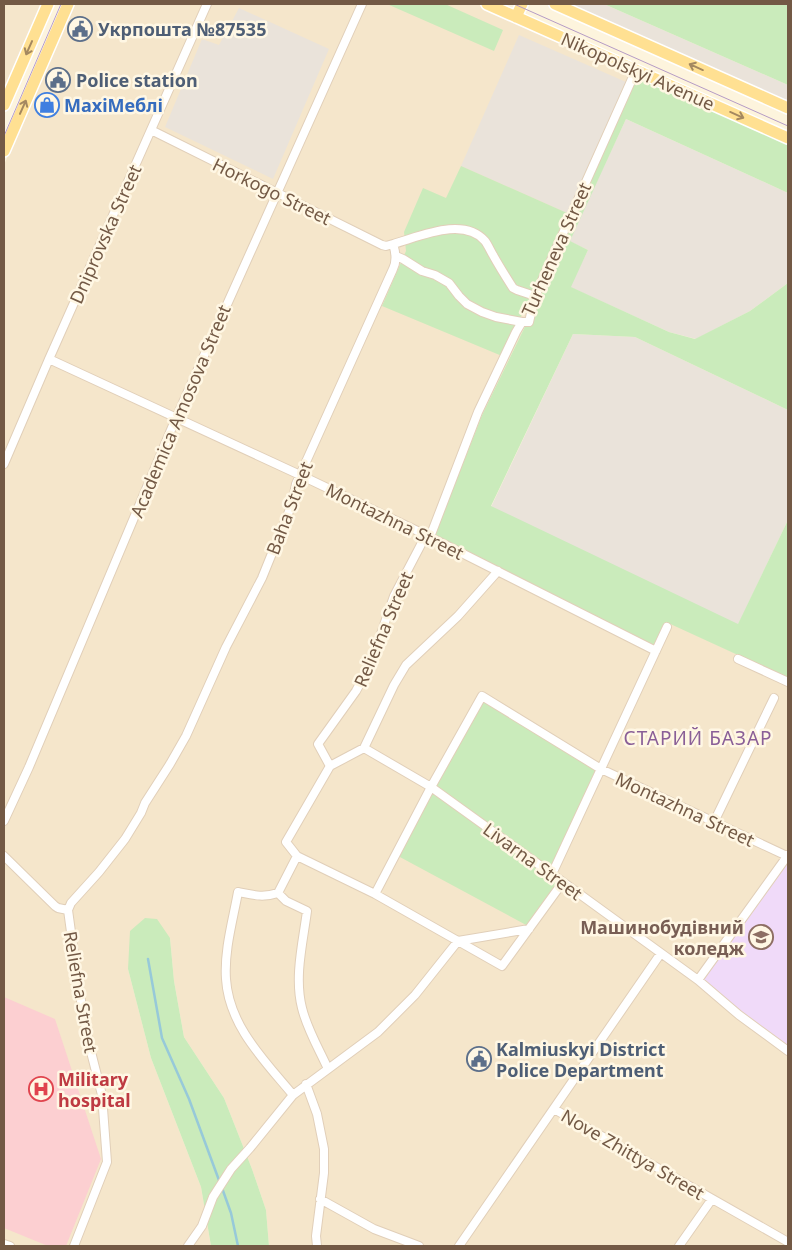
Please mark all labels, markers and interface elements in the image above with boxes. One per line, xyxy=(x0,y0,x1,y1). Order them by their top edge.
public building icon: Укрпошта №87535 xyxy=(67,16,93,42)
place label: Укрпошта №87535 xyxy=(98,17,266,41)
street label: Nikopolskyi Avenue xyxy=(558,26,718,116)
one-way arrow xyxy=(23,40,33,55)
one-way arrow xyxy=(689,61,704,71)
public building icon: Police station xyxy=(45,67,71,93)
place label: Police station xyxy=(76,68,198,92)
shop icon: MaxiМеблі xyxy=(34,92,60,118)
place label: MaxiМеблі xyxy=(64,93,163,117)
one-way arrow xyxy=(19,100,29,115)
one-way arrow xyxy=(729,111,744,120)
street label: Horkogo Street xyxy=(209,152,336,230)
street label: Dniprovska Street xyxy=(64,160,147,307)
street label: Turheneva Street xyxy=(516,178,596,320)
street label: Academica Amosova Street xyxy=(124,300,236,521)
street label: Baha Street xyxy=(260,458,318,558)
street label: Montazhna Street xyxy=(322,477,468,565)
street label: Reliefna Street xyxy=(348,567,418,690)
district label: СТАРИЙ БАЗАР xyxy=(623,725,773,751)
street label: Montazhna Street xyxy=(612,766,759,852)
street label: Livarna Street xyxy=(479,817,588,905)
place label: Машинобудівний коледж xyxy=(580,915,744,960)
school or university icon: Машинобудівний коледж xyxy=(748,924,774,950)
street label: Reliefna Street xyxy=(58,929,104,1055)
place label: Kalmiuskyi District Police Department xyxy=(496,1037,665,1082)
public building icon: Kalmiuskyi District Police Department xyxy=(466,1046,492,1072)
place label: Military hospital xyxy=(58,1067,131,1112)
hospital icon: Military hospital xyxy=(28,1076,54,1102)
street label: Nove Zhittya Street xyxy=(557,1103,709,1205)

